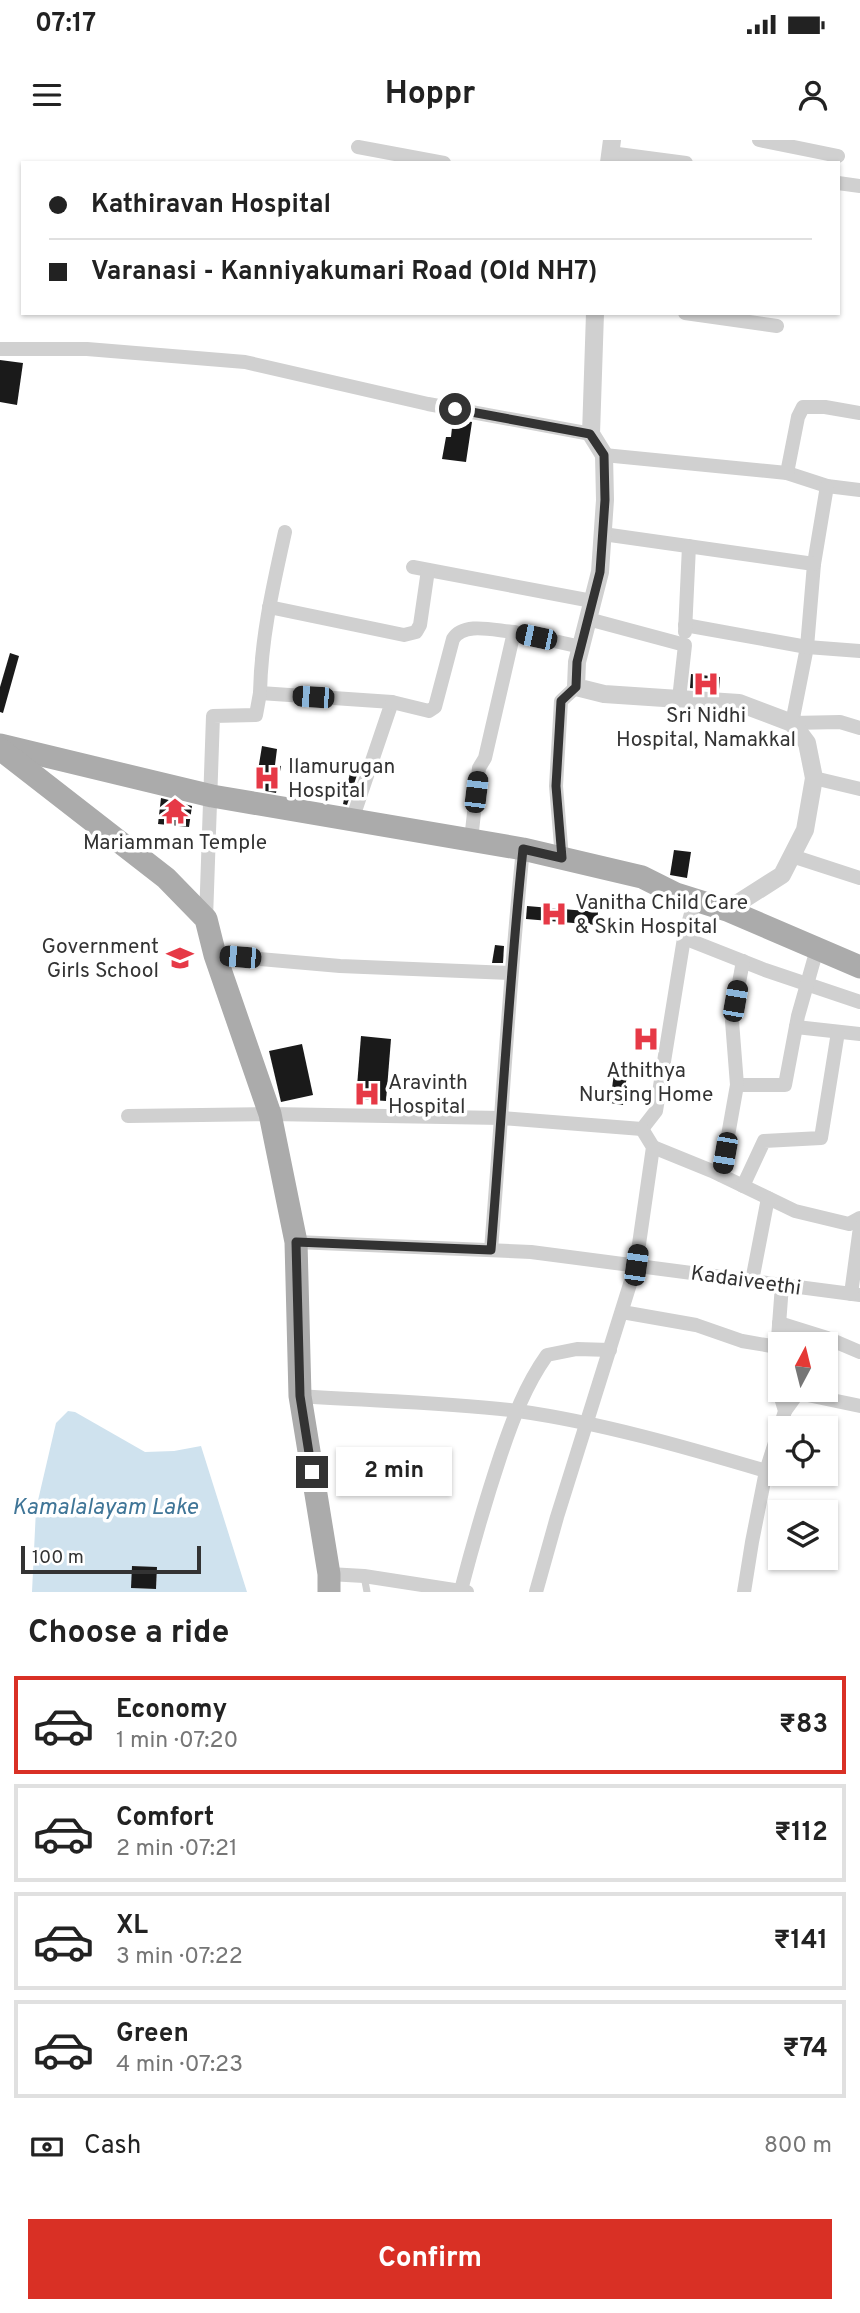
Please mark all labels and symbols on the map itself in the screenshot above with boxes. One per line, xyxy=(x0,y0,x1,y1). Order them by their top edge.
route start xyxy=(439,393,471,425)
car xyxy=(514,622,559,652)
hospital icon: Sri Nidhi Hospital, Namakkal xyxy=(691,669,721,699)
car xyxy=(292,685,335,709)
place label: Sri Nidhi Hospital, Namakkal xyxy=(616,703,796,754)
place label: Ilamurugan Hospital xyxy=(288,754,395,805)
hospital icon: Ilamurugan Hospital xyxy=(252,763,282,793)
car xyxy=(464,770,489,814)
temple icon: Mariamman Temple xyxy=(160,796,190,826)
place label: Mariamman Temple xyxy=(83,830,267,857)
place label: Vanitha Child Care & Skin Hospital xyxy=(575,890,748,941)
hospital icon: Vanitha Child Care & Skin Hospital xyxy=(539,899,569,929)
place label: Government Girls School xyxy=(42,934,159,985)
school or university icon: Government Girls School xyxy=(165,943,195,973)
car xyxy=(219,945,262,969)
car xyxy=(722,978,749,1024)
hospital icon: Athithya Nursing Home xyxy=(631,1024,661,1054)
place label: Athithya Nursing Home xyxy=(579,1058,713,1109)
place label: Aravinth Hospital xyxy=(388,1070,468,1121)
hospital icon: Aravinth Hospital xyxy=(352,1079,382,1109)
car xyxy=(712,1130,739,1176)
car xyxy=(623,1243,650,1287)
street label: Kadaiveethi xyxy=(689,1260,803,1303)
north arrow xyxy=(768,1332,838,1402)
callout: 2 min xyxy=(336,1448,452,1496)
route end xyxy=(296,1456,328,1488)
water label: Kamalalayam Lake xyxy=(12,1494,199,1523)
scale bar xyxy=(21,1543,201,1575)

